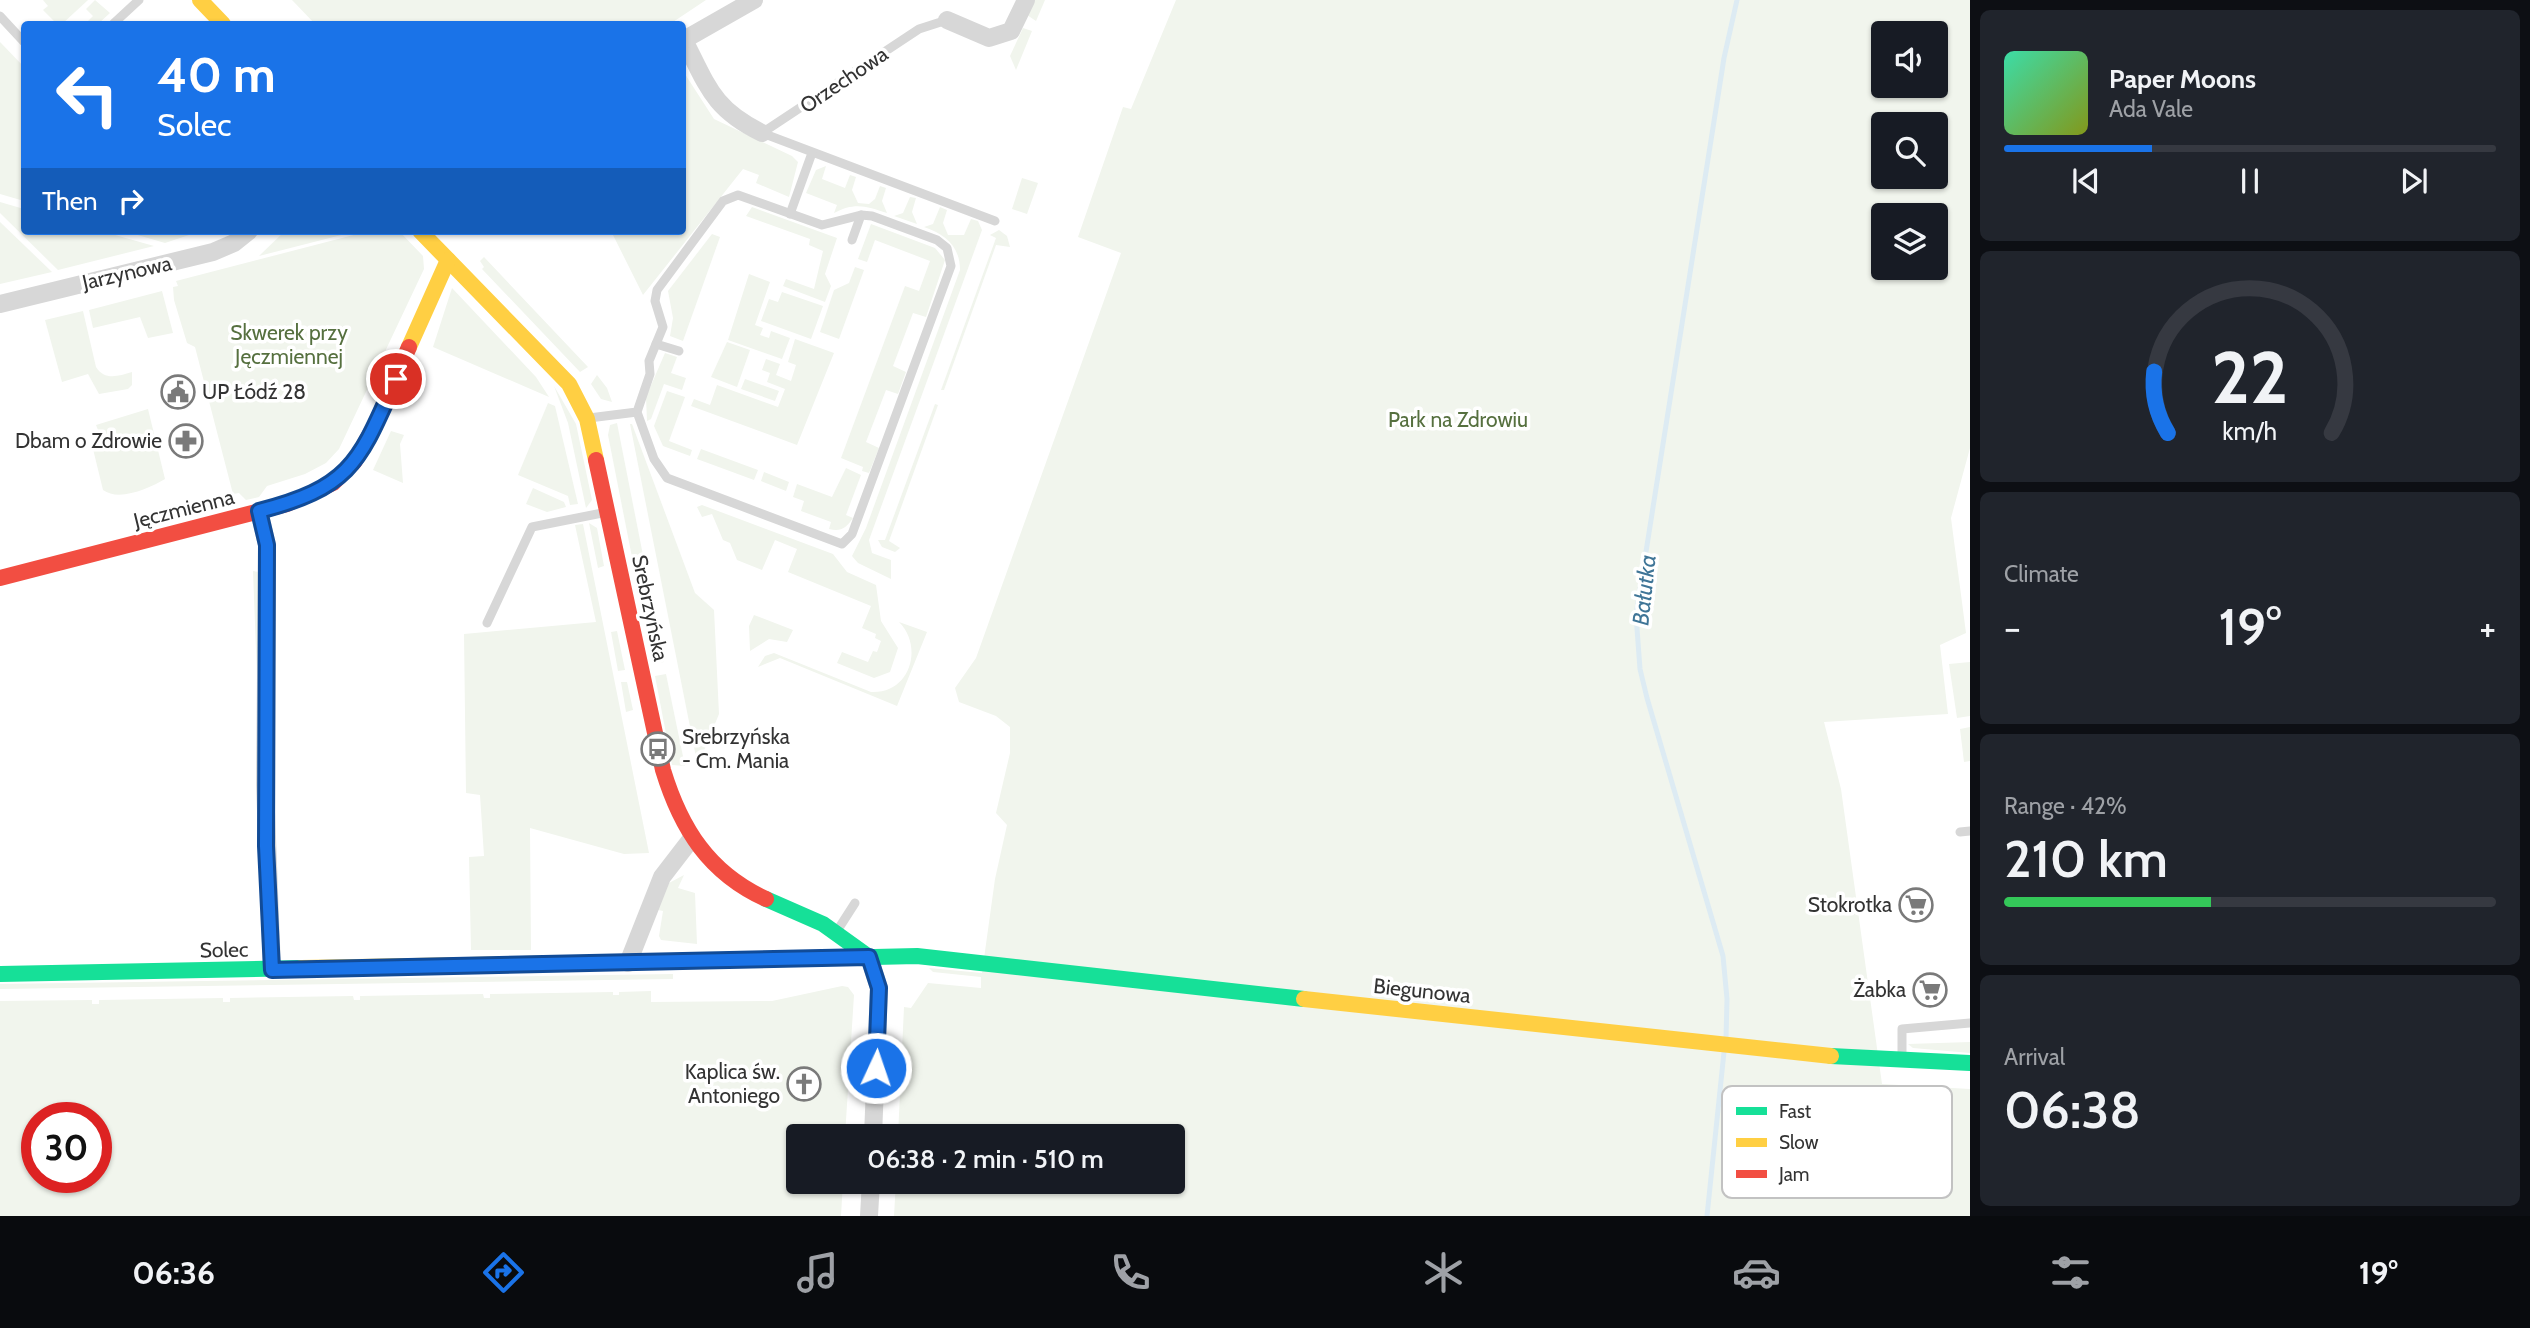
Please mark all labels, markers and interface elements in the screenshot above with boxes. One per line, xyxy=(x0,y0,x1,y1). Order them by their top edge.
map controls xyxy=(1871,21,1948,280)
button: sound xyxy=(1871,21,1948,98)
street label: Orzechowa xyxy=(795,41,892,118)
text: 40 m xyxy=(157,45,276,104)
icon: left xyxy=(42,49,133,140)
text: Paper Moons xyxy=(2109,63,2256,95)
text: Ada Vale xyxy=(2109,95,2193,123)
text: Solec xyxy=(157,105,232,144)
button: search xyxy=(1871,112,1948,189)
icon: previous xyxy=(2067,162,2105,200)
icon: pause xyxy=(2231,162,2269,200)
icon: next xyxy=(2395,162,2433,200)
icon: right xyxy=(112,182,150,220)
text: Then xyxy=(42,185,98,217)
button: layers xyxy=(1871,203,1948,280)
street label: Jarzynowa xyxy=(79,250,174,295)
park label: Skwerek przy Jęczmiennej xyxy=(230,320,348,370)
text: 22 xyxy=(2211,333,2289,421)
pin xyxy=(366,349,426,409)
icon: arrive xyxy=(377,360,415,398)
public building icon: UP Łódź 28 xyxy=(159,373,197,411)
place label: UP Łódź 28 xyxy=(202,379,306,404)
park label: Park na Zdrowiu xyxy=(1388,407,1528,432)
text: km/h xyxy=(2223,416,2277,446)
pharmacy icon: Dbam o Zdrowie xyxy=(167,422,205,460)
place label: Dbam o Zdrowie xyxy=(15,428,162,453)
street label: Jęczmienna xyxy=(130,484,237,533)
street label: Srebrzyńska xyxy=(627,553,674,663)
water label: Bałutka xyxy=(1626,553,1662,627)
text: Climate xyxy=(2004,560,2079,588)
text: 19° xyxy=(2219,595,2281,658)
text: − xyxy=(2004,604,2021,651)
text: + xyxy=(2479,604,2496,651)
place label: Srebrzyńska - Cm. Mania xyxy=(682,724,790,773)
bus stop icon: Srebrzyńska - Cm. Mania xyxy=(639,730,677,768)
text: Range · 42% xyxy=(2004,792,2127,820)
text: 210 km xyxy=(2004,827,2168,890)
supermarket icon: Stokrotka xyxy=(1897,886,1935,924)
place label: Stokrotka xyxy=(1808,892,1892,917)
street label: Solec xyxy=(199,937,249,962)
supermarket icon: Żabka xyxy=(1911,971,1949,1009)
street label: Biegunowa xyxy=(1372,973,1472,1008)
place label: Żabka xyxy=(1853,977,1906,1002)
position arrow xyxy=(839,1031,913,1105)
text: Arrival xyxy=(2004,1043,2065,1071)
place label: Kaplica św. Antoniego xyxy=(685,1059,780,1108)
church icon: Kaplica św. Antoniego xyxy=(785,1065,823,1103)
text: 06:38 xyxy=(2004,1078,2141,1141)
legend xyxy=(1722,1086,1952,1198)
text: Fast xyxy=(1779,1100,1812,1123)
speed limit sign: 30 xyxy=(21,1102,112,1193)
text: Slow xyxy=(1779,1131,1819,1154)
text: 06:38 · 2 min · 510 m xyxy=(867,1143,1104,1175)
text: Jam xyxy=(1778,1163,1809,1186)
icon: directions xyxy=(479,1248,528,1297)
icon: music xyxy=(793,1248,842,1297)
icon: phone xyxy=(1106,1248,1155,1297)
icon: climate xyxy=(1419,1248,1468,1297)
icon: car xyxy=(1732,1248,1781,1297)
icon: filters xyxy=(2046,1248,2095,1297)
text: 06:36 xyxy=(132,1253,215,1292)
text: 19° xyxy=(2359,1253,2398,1292)

